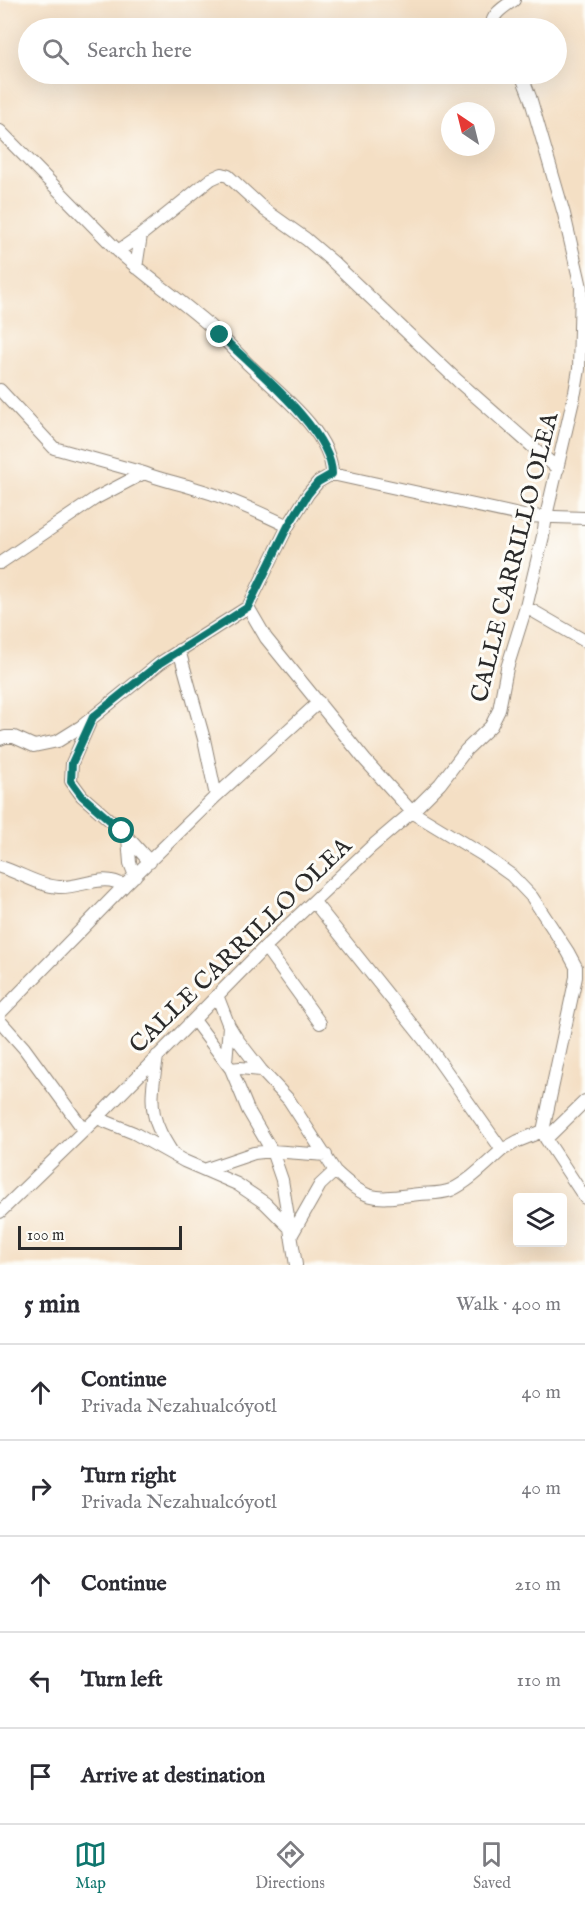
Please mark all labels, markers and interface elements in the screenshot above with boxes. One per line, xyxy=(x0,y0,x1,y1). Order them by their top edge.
search box xyxy=(18,18,567,84)
icon: search xyxy=(39,35,72,68)
text: Search here xyxy=(87,37,192,65)
north arrow xyxy=(441,102,495,156)
route end xyxy=(206,321,232,347)
street label: CALLE CARRILLO OLEA xyxy=(464,408,567,706)
route start xyxy=(108,817,134,843)
street label: CALLE CARRILLO OLEA xyxy=(123,831,360,1061)
map controls xyxy=(513,1193,567,1247)
button: layers xyxy=(513,1193,567,1247)
scale bar xyxy=(18,1223,182,1250)
text: 100 m xyxy=(27,1226,64,1246)
text: 5 min xyxy=(24,1288,80,1321)
text: Walk · 400 m xyxy=(456,1292,561,1317)
text: Continue xyxy=(81,1366,167,1394)
icon: ahead xyxy=(24,1376,57,1409)
text: 40 m xyxy=(522,1380,561,1405)
text: Privada Nezahualcóyotl xyxy=(81,1394,277,1419)
text: Turn right xyxy=(81,1462,176,1490)
icon: right xyxy=(24,1472,57,1505)
text: 40 m xyxy=(522,1476,561,1501)
text: Privada Nezahualcóyotl xyxy=(81,1490,277,1515)
icon: ahead xyxy=(24,1568,57,1601)
text: Continue xyxy=(81,1570,167,1598)
text: 210 m xyxy=(515,1572,561,1597)
icon: left xyxy=(24,1664,57,1697)
text: Turn left xyxy=(81,1666,163,1694)
text: 110 m xyxy=(517,1668,561,1693)
icon: arrive xyxy=(24,1760,57,1793)
text: Arrive at destination xyxy=(81,1762,265,1790)
tab: Map xyxy=(74,1838,107,1894)
tab: Directions xyxy=(255,1838,325,1894)
tab: Saved xyxy=(473,1838,511,1894)

